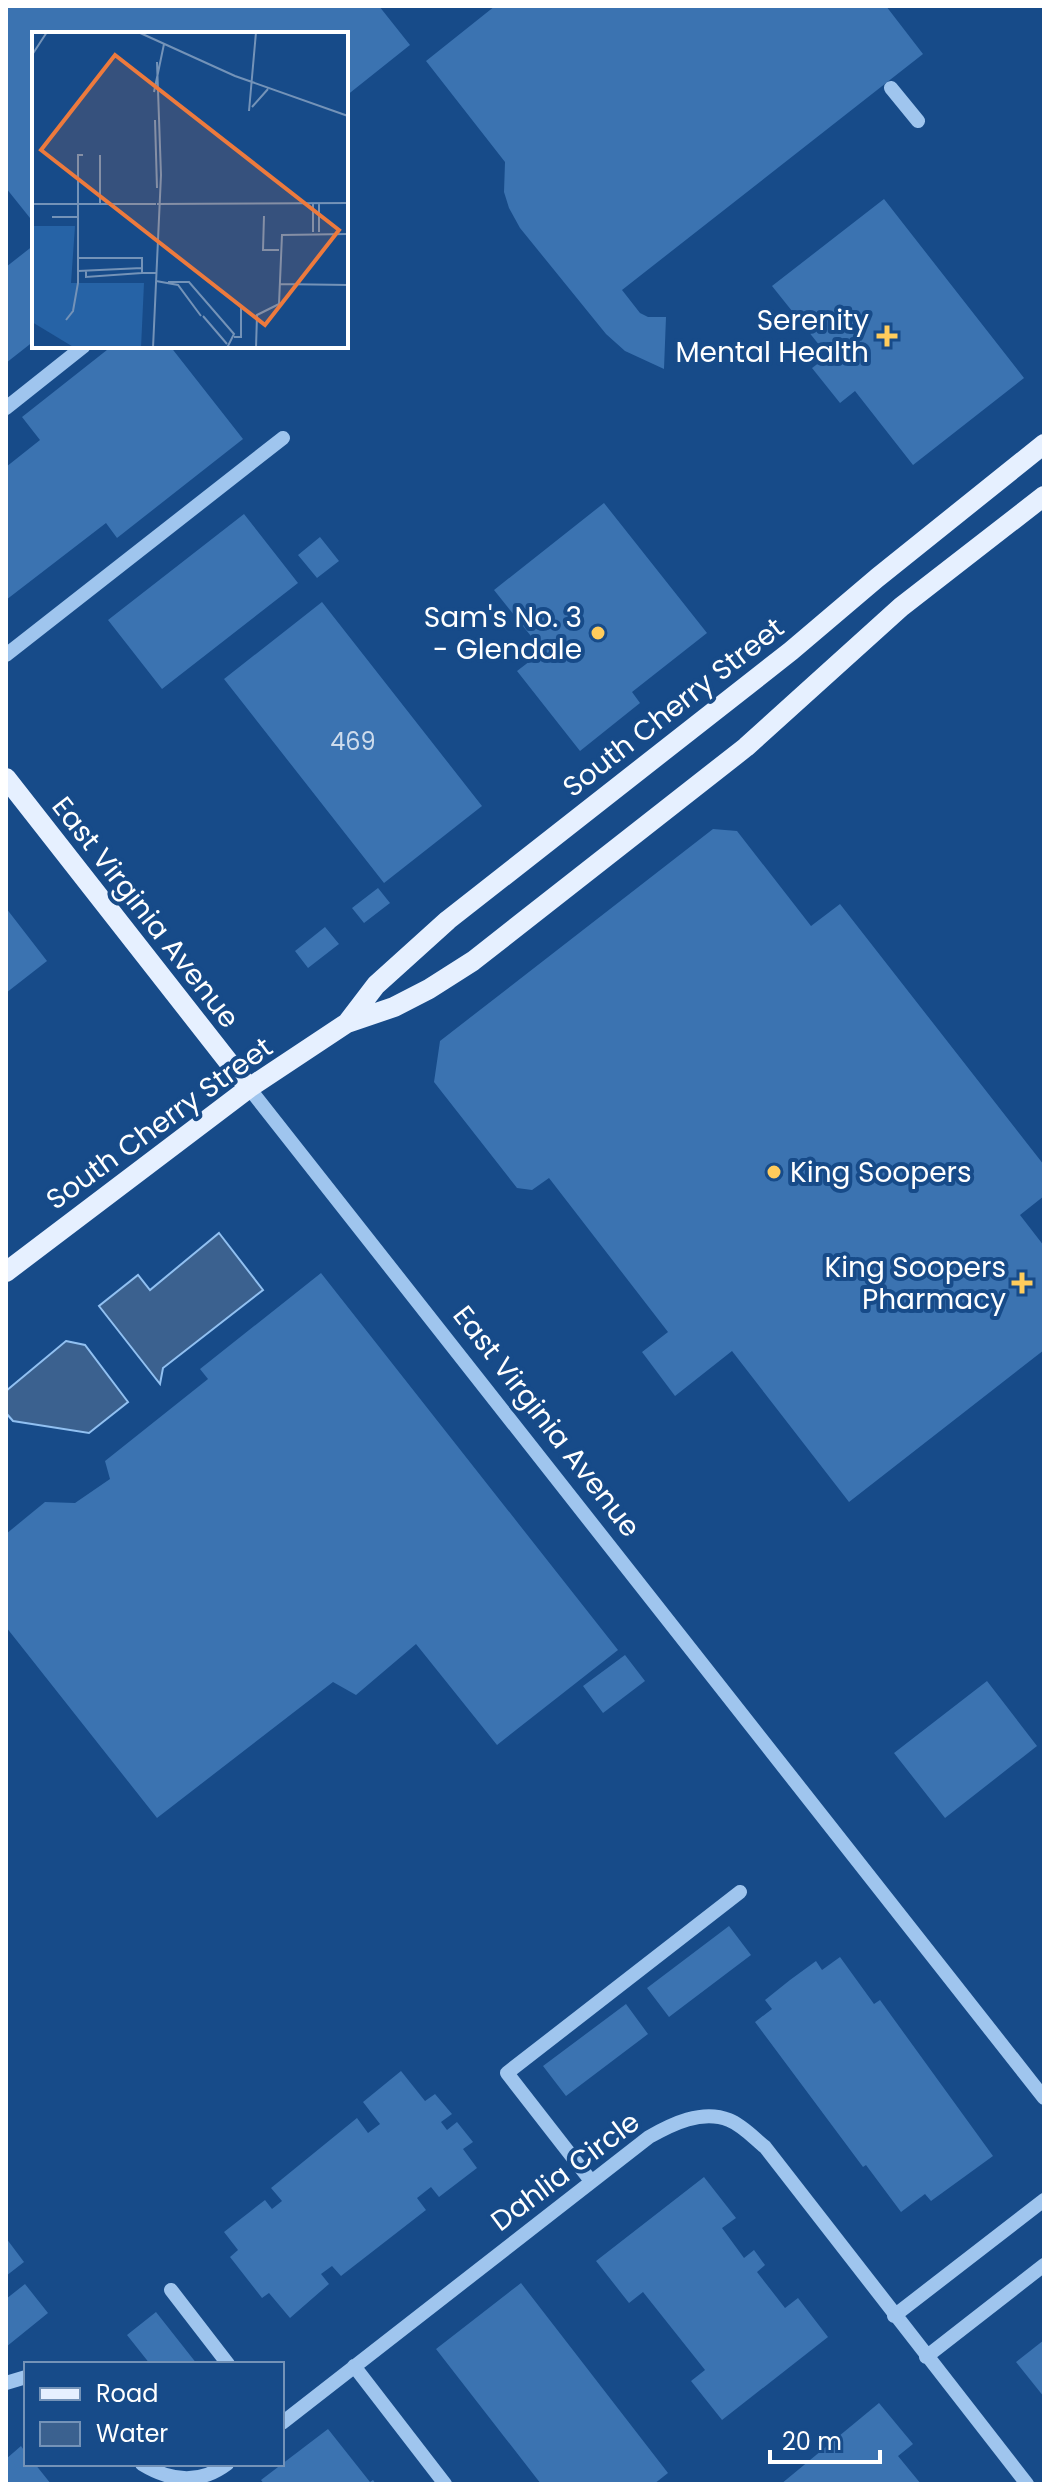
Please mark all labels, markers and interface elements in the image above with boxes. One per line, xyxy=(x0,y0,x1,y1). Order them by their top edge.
inset map xyxy=(32,32,348,348)
place label: Serenity Mental Health xyxy=(675,301,869,372)
marker: Serenity Mental Health xyxy=(876,325,898,347)
place label: Sam's No. 3 - Glendale xyxy=(424,598,582,669)
street label: South Cherry Street xyxy=(555,609,792,806)
marker: Sam's No. 3 - Glendale xyxy=(589,624,607,642)
house number: 469 xyxy=(330,725,376,758)
street label: East Virginia Avenue xyxy=(43,788,248,1036)
street label: South Cherry Street xyxy=(38,1028,280,1219)
place label: King Soopers xyxy=(790,1153,972,1192)
marker: King Soopers xyxy=(765,1163,783,1181)
place label: King Soopers Pharmacy xyxy=(824,1248,1006,1319)
marker: King Soopers Pharmacy xyxy=(1013,1274,1031,1292)
street label: East Virginia Avenue xyxy=(444,1297,649,1545)
street label: Dahlia Circle xyxy=(483,2103,648,2240)
legend xyxy=(24,2362,284,2466)
text: Road xyxy=(96,2377,158,2410)
scale bar xyxy=(770,2414,880,2464)
text: Water xyxy=(96,2417,168,2450)
text: 20 m xyxy=(782,2425,842,2458)

